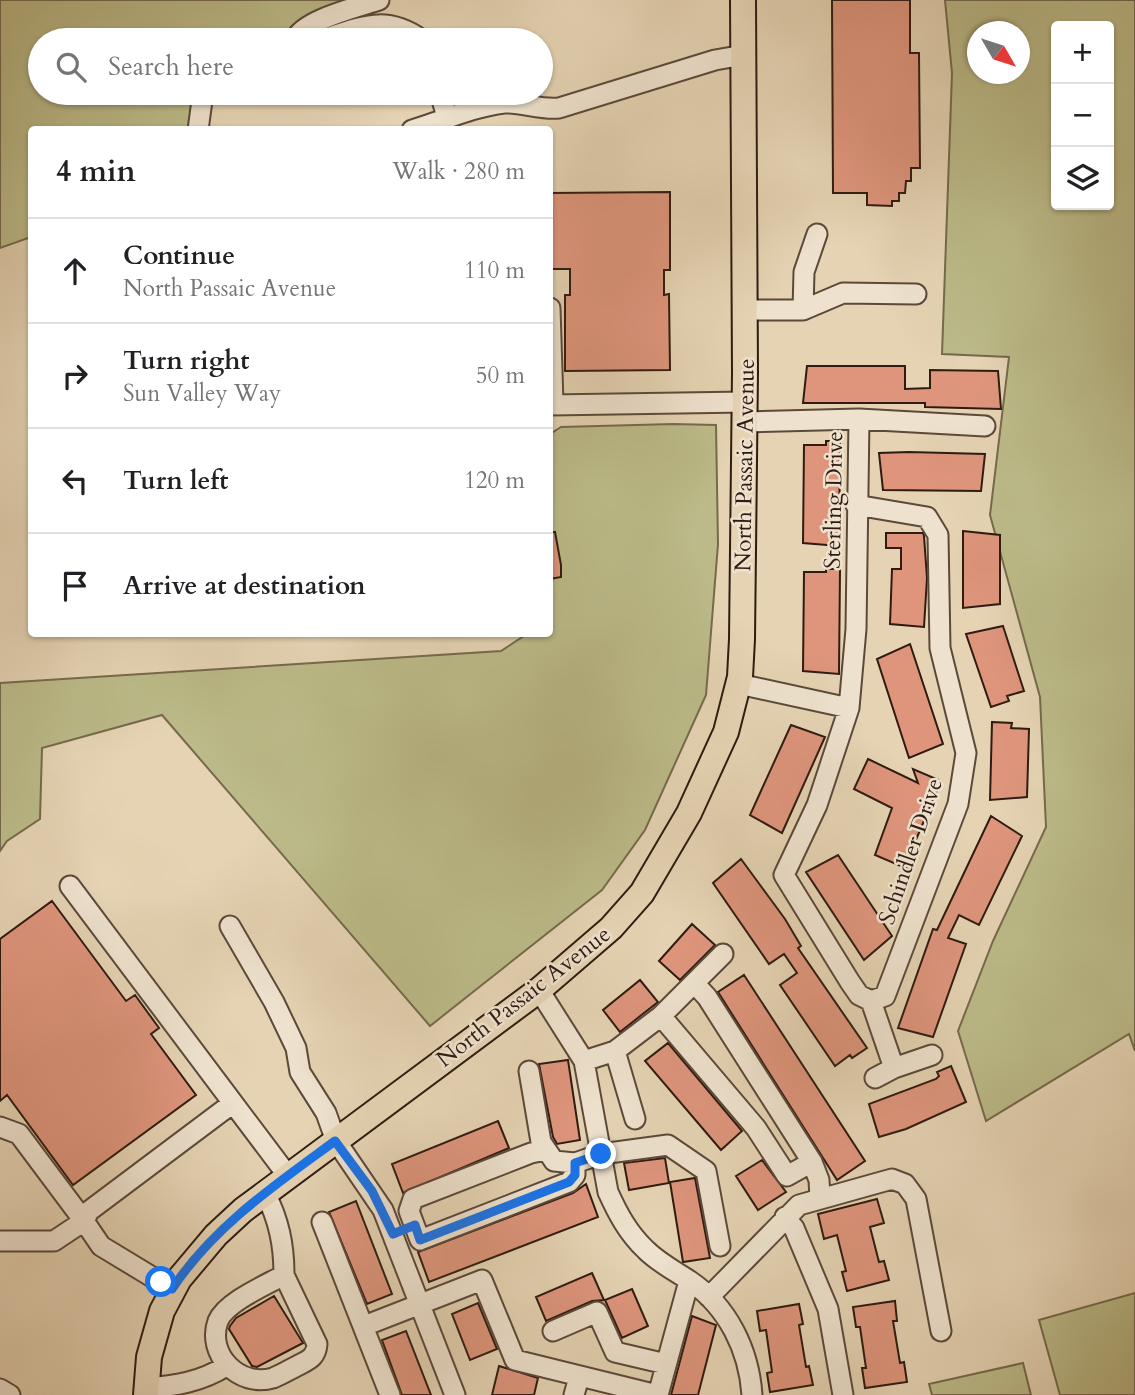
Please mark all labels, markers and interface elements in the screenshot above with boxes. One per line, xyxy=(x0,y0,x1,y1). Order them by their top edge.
north arrow xyxy=(967,21,1030,84)
map controls xyxy=(1051,21,1114,210)
button: + xyxy=(1051,21,1114,84)
search box xyxy=(28,28,553,105)
icon: search xyxy=(52,48,90,86)
text: Search here xyxy=(108,49,234,84)
button: − xyxy=(1051,84,1114,147)
button: layers xyxy=(1051,147,1114,210)
text: 4 min xyxy=(56,151,136,192)
text: Walk · 280 m xyxy=(392,156,525,187)
text: Continue xyxy=(123,238,235,273)
icon: ahead xyxy=(56,252,94,290)
text: 110 m xyxy=(464,255,525,286)
text: North Passaic Avenue xyxy=(123,273,336,304)
text: Turn right xyxy=(123,343,250,378)
icon: right xyxy=(56,357,94,395)
street label: North Passaic Avenue xyxy=(727,358,762,572)
text: 50 m xyxy=(476,360,525,391)
text: Sun Valley Way xyxy=(123,378,281,409)
street label: Sterling Drive xyxy=(817,431,850,569)
icon: left xyxy=(56,462,94,500)
text: Turn left xyxy=(123,463,228,498)
text: 120 m xyxy=(464,465,525,496)
icon: arrive xyxy=(56,567,94,605)
text: Arrive at destination xyxy=(123,568,366,603)
street label: Schindler Drive xyxy=(871,774,950,928)
street label: North Passaic Avenue xyxy=(430,919,617,1074)
route end xyxy=(585,1138,616,1169)
route start xyxy=(145,1266,176,1297)

